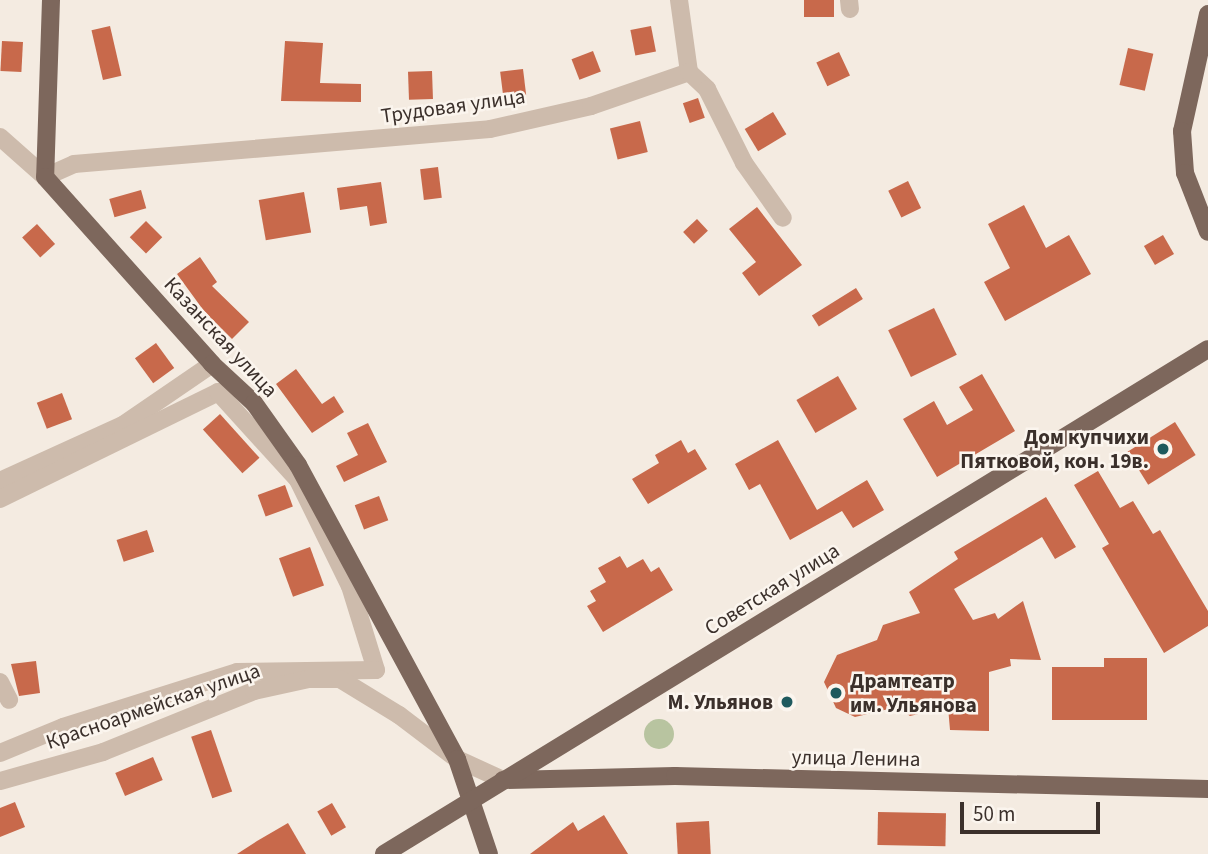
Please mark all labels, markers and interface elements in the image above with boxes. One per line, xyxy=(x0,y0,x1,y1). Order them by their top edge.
street label: Трудовая улица xyxy=(379,83,527,129)
street label: Казанская улица xyxy=(159,272,283,402)
place label: Дом купчихи Пятковой, кон. 19в. xyxy=(960,424,1149,474)
marker: Дом купчихи Пятковой, кон. 19в. xyxy=(1155,441,1171,457)
street label: Советская улица xyxy=(700,538,844,640)
street label: Красноармейская улица xyxy=(43,657,263,755)
place label: Драмтеатр им. Ульянова xyxy=(850,668,977,718)
marker: Драмтеатр им. Ульянова xyxy=(828,685,844,701)
place label: М. Ульянов xyxy=(667,689,773,715)
marker: М. Ульянов xyxy=(779,694,795,710)
street label: улица Ленина xyxy=(791,744,921,772)
scale bar xyxy=(963,788,1103,832)
text: 50 m xyxy=(973,799,1015,829)

